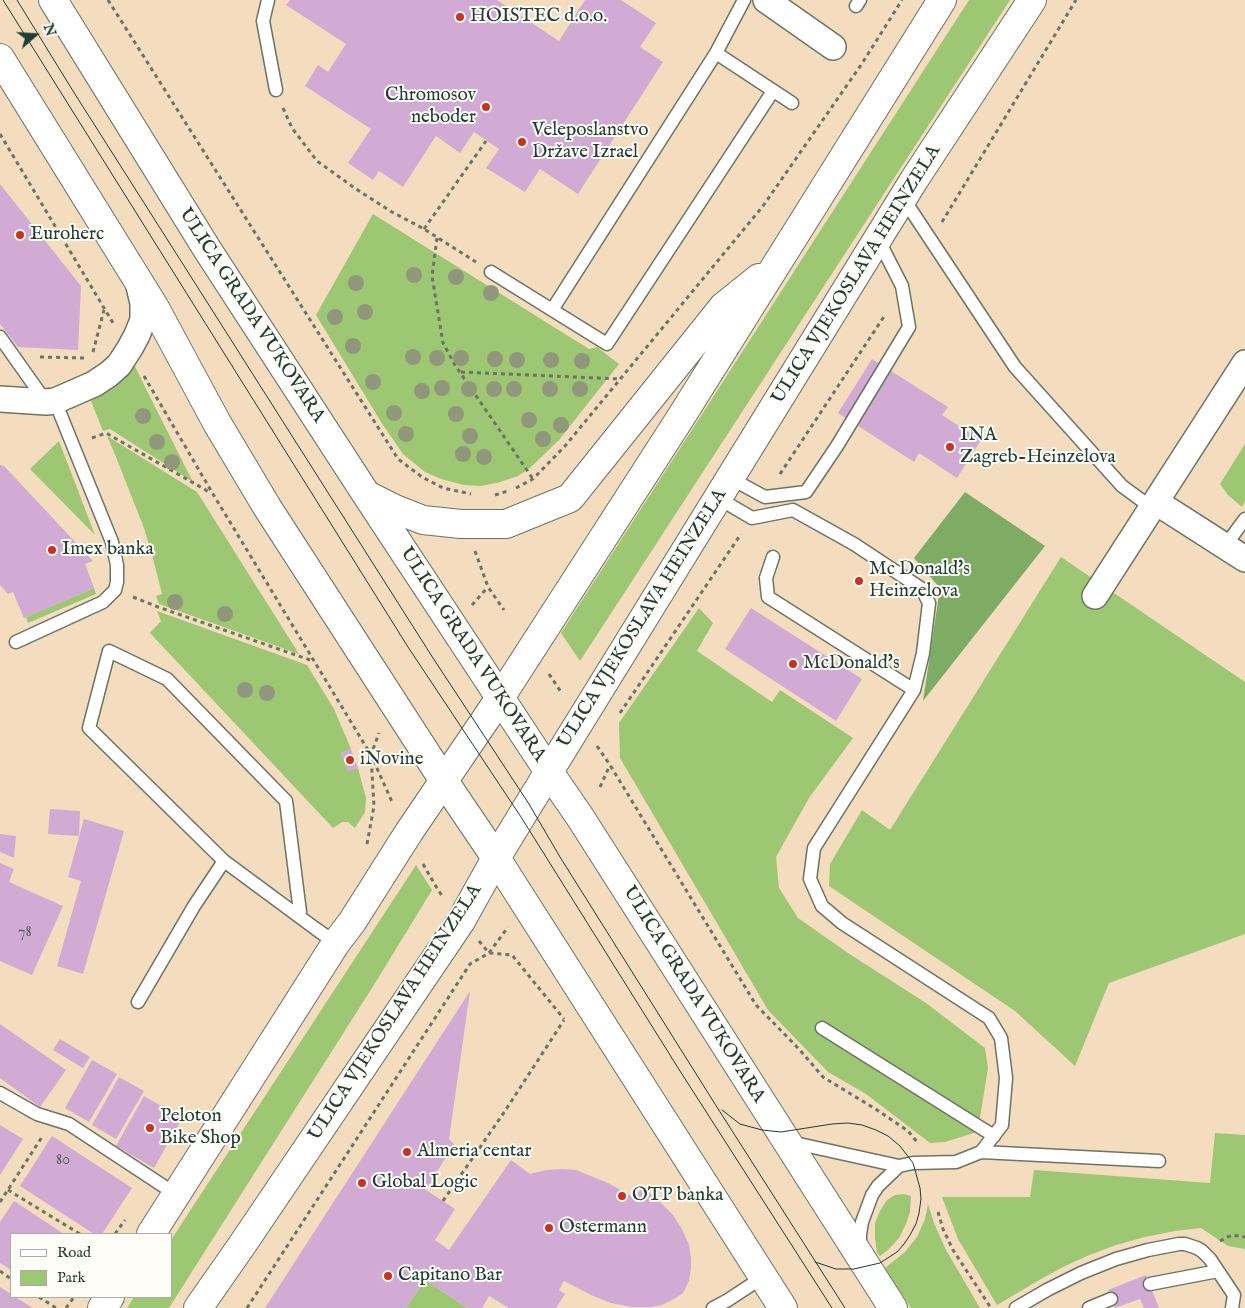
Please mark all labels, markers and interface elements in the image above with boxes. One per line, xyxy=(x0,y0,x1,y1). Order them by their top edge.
place label: HOISTEC d.o.o. xyxy=(470,6,607,28)
north arrow xyxy=(10,10,60,60)
marker: HOISTEC d.o.o. xyxy=(454,11,466,23)
text: N xyxy=(39,21,60,39)
place label: Chromosov neboder xyxy=(385,85,476,129)
marker: Chromosov neboder xyxy=(480,101,492,113)
place label: Veleposlanstvo Države Izrael xyxy=(532,120,648,164)
marker: Veleposlanstvo Države Izrael xyxy=(516,136,528,148)
street label: ULICA VJEKOSLAVA HEINZELA xyxy=(768,141,946,409)
street label: ULICA GRADA VUKOVARA xyxy=(173,204,329,428)
place label: Euroherc xyxy=(30,224,104,246)
marker: Euroherc xyxy=(14,229,26,241)
place label: INA Zagreb-Heinzelova xyxy=(960,425,1116,469)
marker: INA Zagreb-Heinzelova xyxy=(944,441,956,453)
street label: ULICA VJEKOSLAVA HEINZELA xyxy=(554,485,732,753)
place label: Imex banka xyxy=(62,539,154,561)
street label: ULICA GRADA VUKOVARA xyxy=(394,543,550,767)
marker: Imex banka xyxy=(46,544,58,556)
place label: Mc Donald's Heinzelova xyxy=(869,559,970,603)
marker: Mc Donald's Heinzelova xyxy=(853,575,865,587)
place label: McDonald's xyxy=(803,653,900,675)
marker: McDonald's xyxy=(787,658,799,670)
place label: iNovine xyxy=(360,749,423,771)
marker: iNovine xyxy=(344,754,356,766)
street label: ULICA VJEKOSLAVA HEINZELA xyxy=(304,880,488,1146)
street label: ULICA GRADA VUKOVARA xyxy=(617,882,769,1108)
house number: 78 xyxy=(18,923,32,943)
place label: Peloton Bike Shop xyxy=(160,1106,241,1150)
marker: Peloton Bike Shop xyxy=(144,1122,156,1134)
place label: Almeria centar xyxy=(417,1141,531,1163)
marker: Almeria centar xyxy=(401,1146,413,1158)
house number: 80 xyxy=(56,1151,70,1171)
place label: Global Logic xyxy=(372,1172,478,1194)
marker: Global Logic xyxy=(356,1177,368,1189)
place label: OTP banka xyxy=(632,1185,724,1207)
marker: OTP banka xyxy=(616,1190,628,1202)
place label: Ostermann xyxy=(559,1217,647,1239)
marker: Ostermann xyxy=(543,1222,555,1234)
legend xyxy=(10,1233,172,1298)
text: Road xyxy=(57,1243,91,1262)
place label: Capitano Bar xyxy=(398,1265,502,1287)
text: Park xyxy=(57,1268,86,1287)
marker: Capitano Bar xyxy=(382,1270,394,1282)

